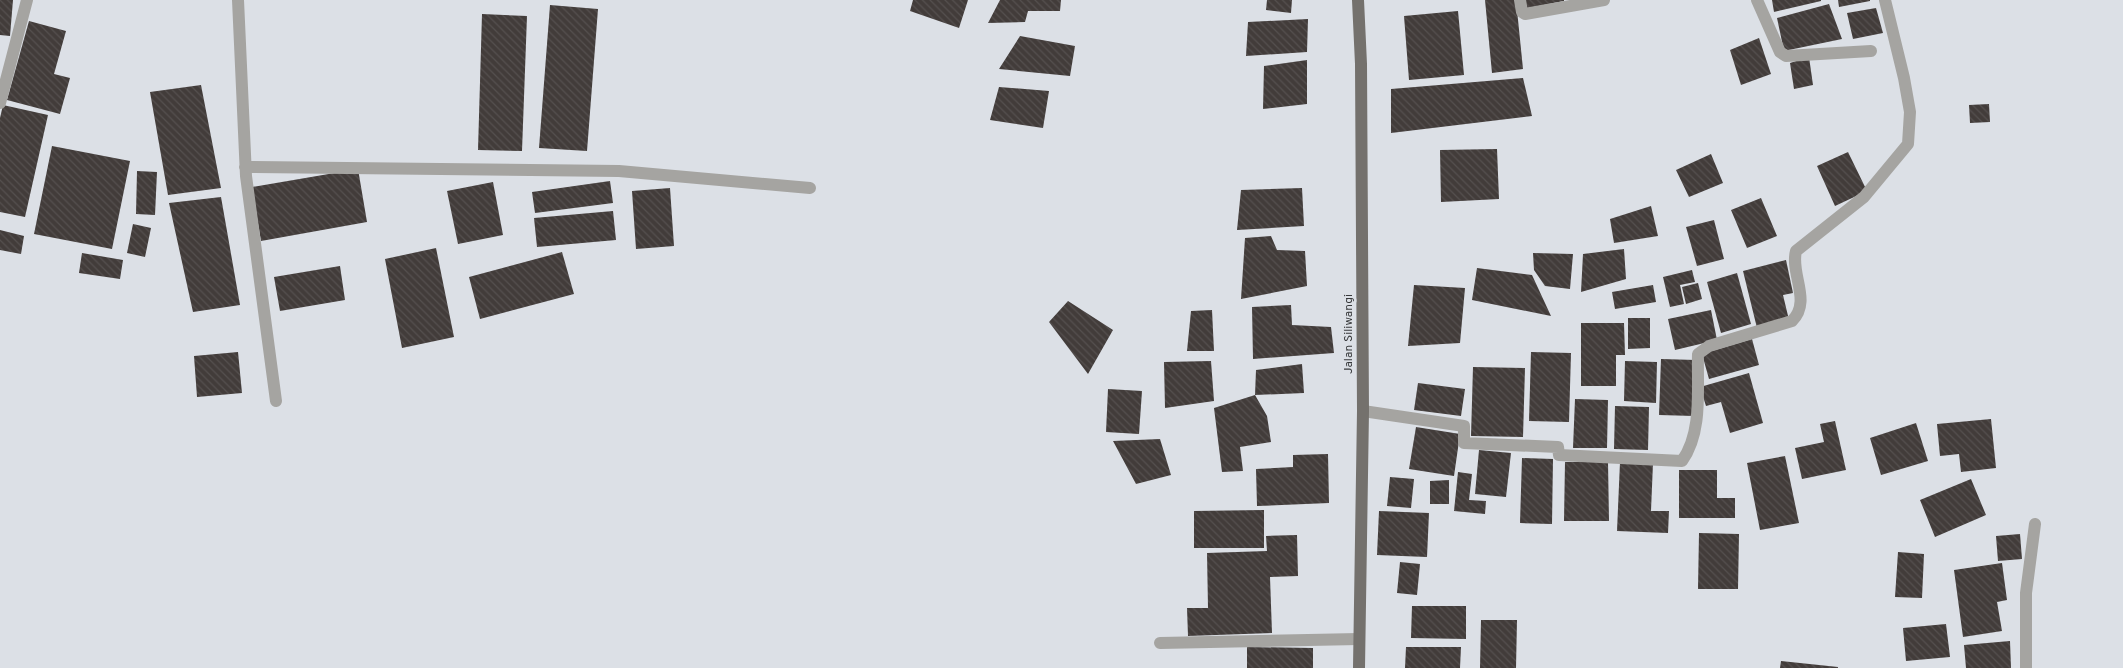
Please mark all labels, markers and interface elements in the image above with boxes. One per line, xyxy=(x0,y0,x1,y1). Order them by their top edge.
street label: Jalan Siliwangi xyxy=(1341,294,1357,374)

